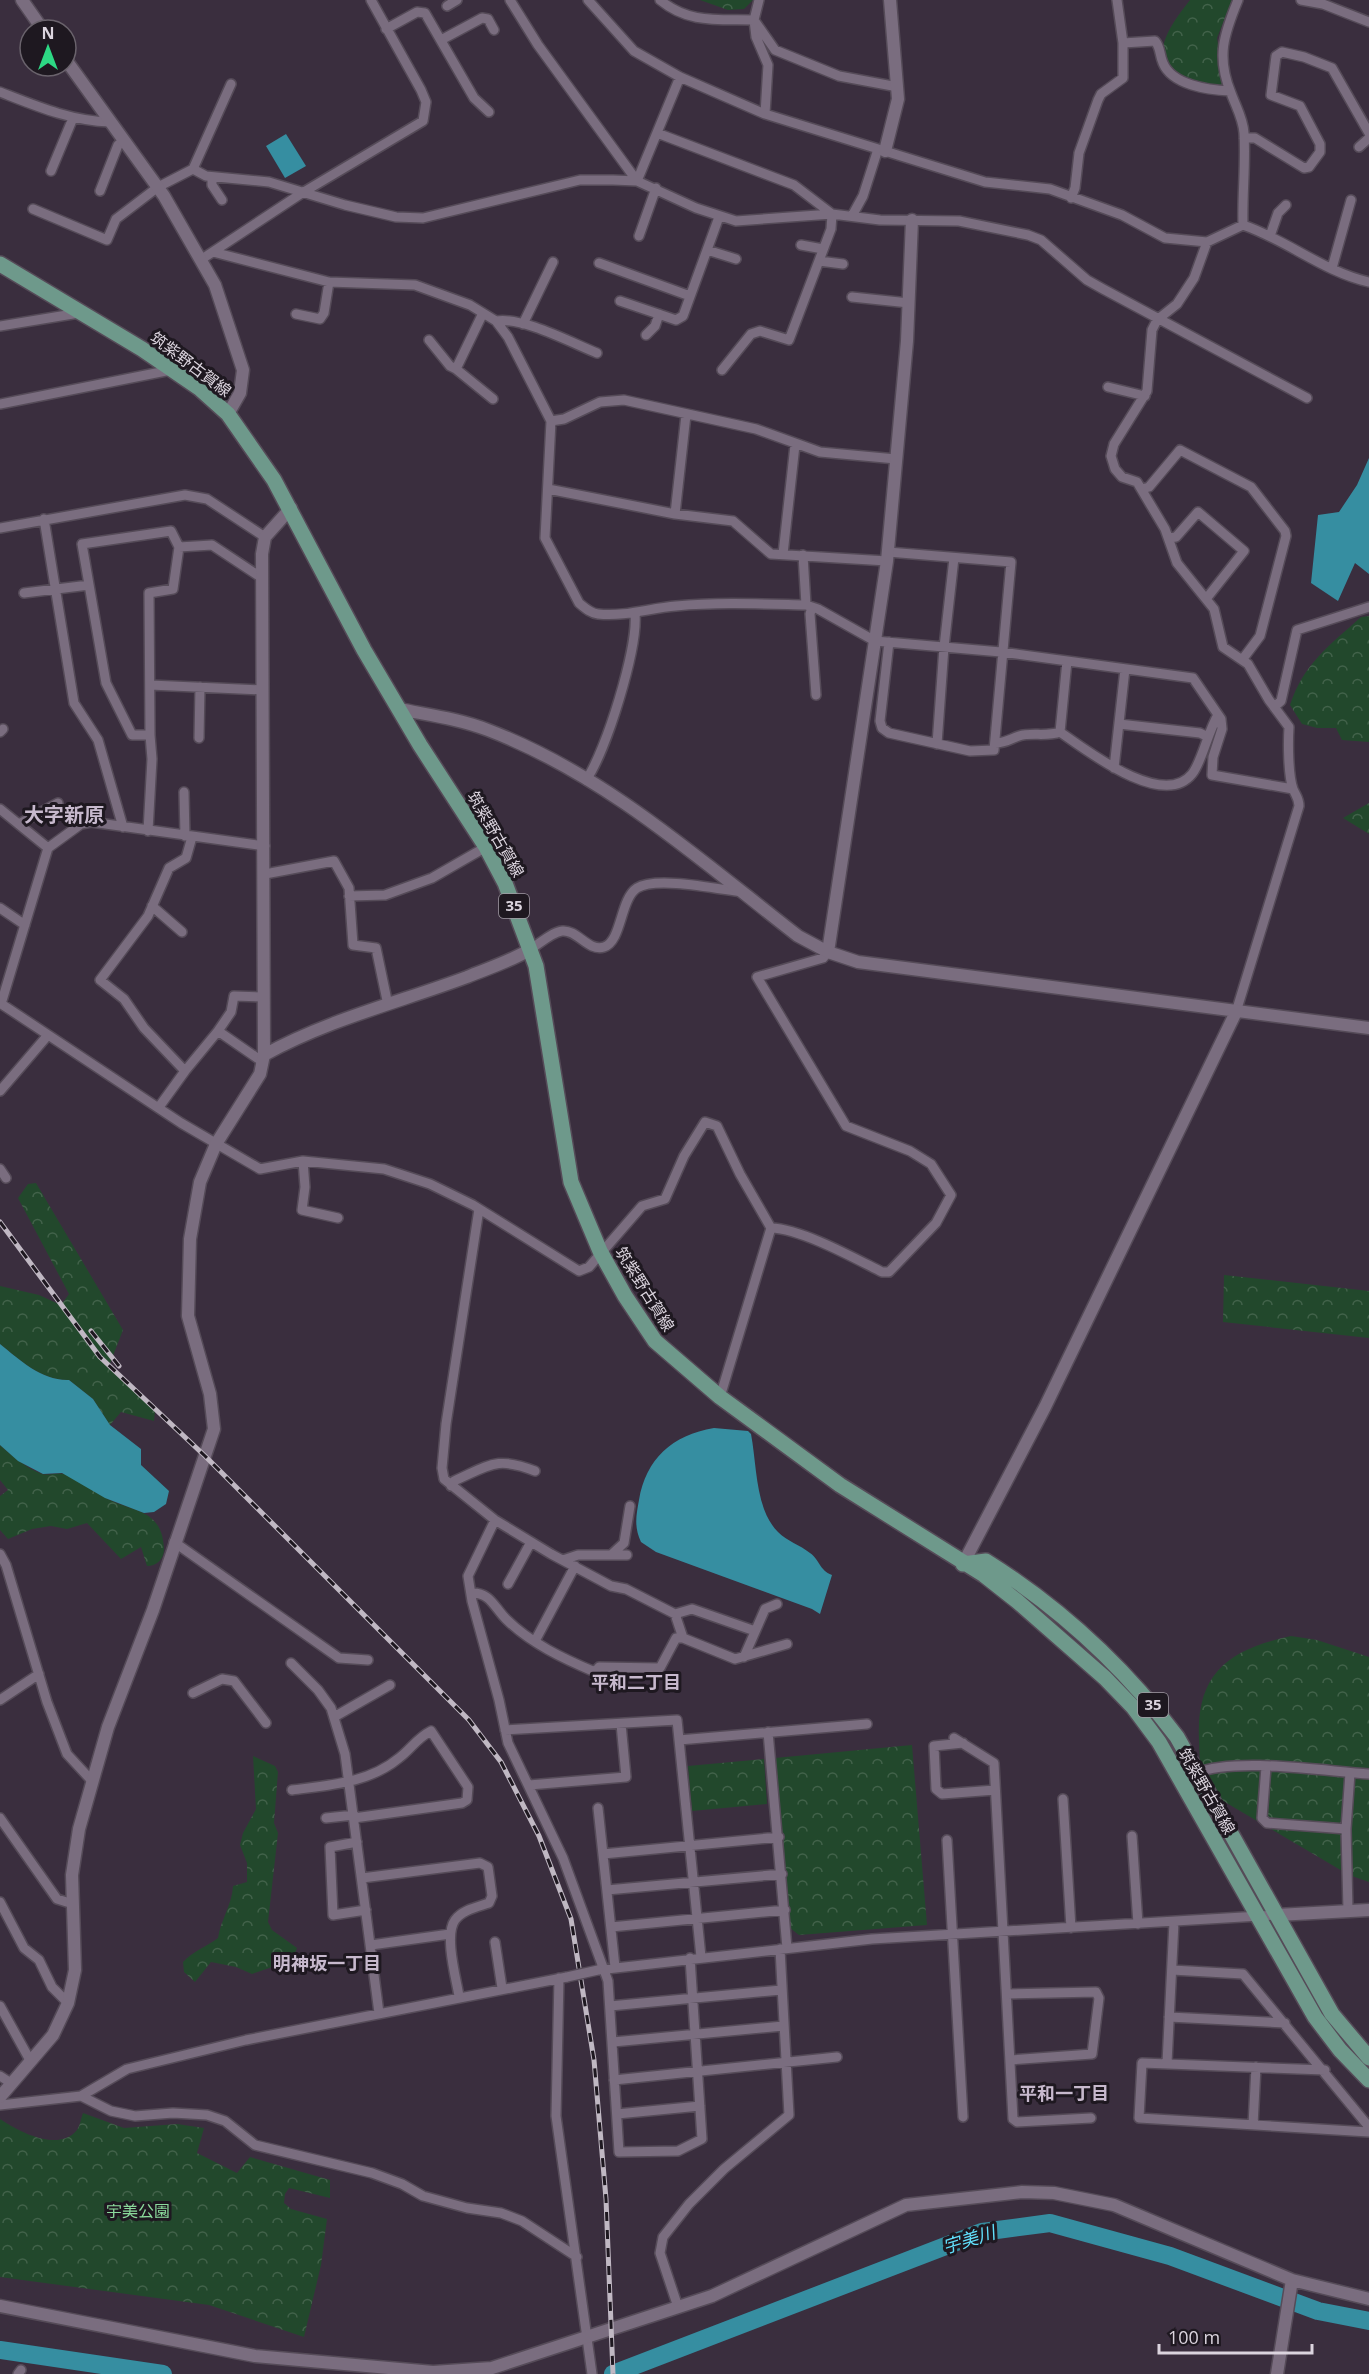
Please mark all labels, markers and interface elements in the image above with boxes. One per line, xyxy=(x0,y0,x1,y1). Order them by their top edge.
north arrow xyxy=(18,18,78,78)
text: N xyxy=(41,22,55,44)
street label: 筑紫野古賀線 xyxy=(146,326,236,402)
street label: 筑紫野古賀線 xyxy=(462,787,530,881)
district label: 大字新原 xyxy=(24,801,104,828)
road number: 35 xyxy=(499,894,529,918)
street label: 筑紫野古賀線 xyxy=(610,1242,680,1336)
district label: 平和二丁目 xyxy=(591,1670,681,1694)
road number: 35 xyxy=(1138,1693,1168,1717)
street label: 筑紫野古賀線 xyxy=(1173,1744,1241,1838)
district label: 明神坂一丁目 xyxy=(273,1951,381,1975)
district label: 平和一丁目 xyxy=(1019,2081,1109,2105)
park label: 宇美公園 xyxy=(106,2200,170,2222)
water label: 宇美川 xyxy=(939,2219,1000,2258)
scale bar xyxy=(1159,2317,1312,2355)
text: 100 m xyxy=(1168,2325,1220,2349)

